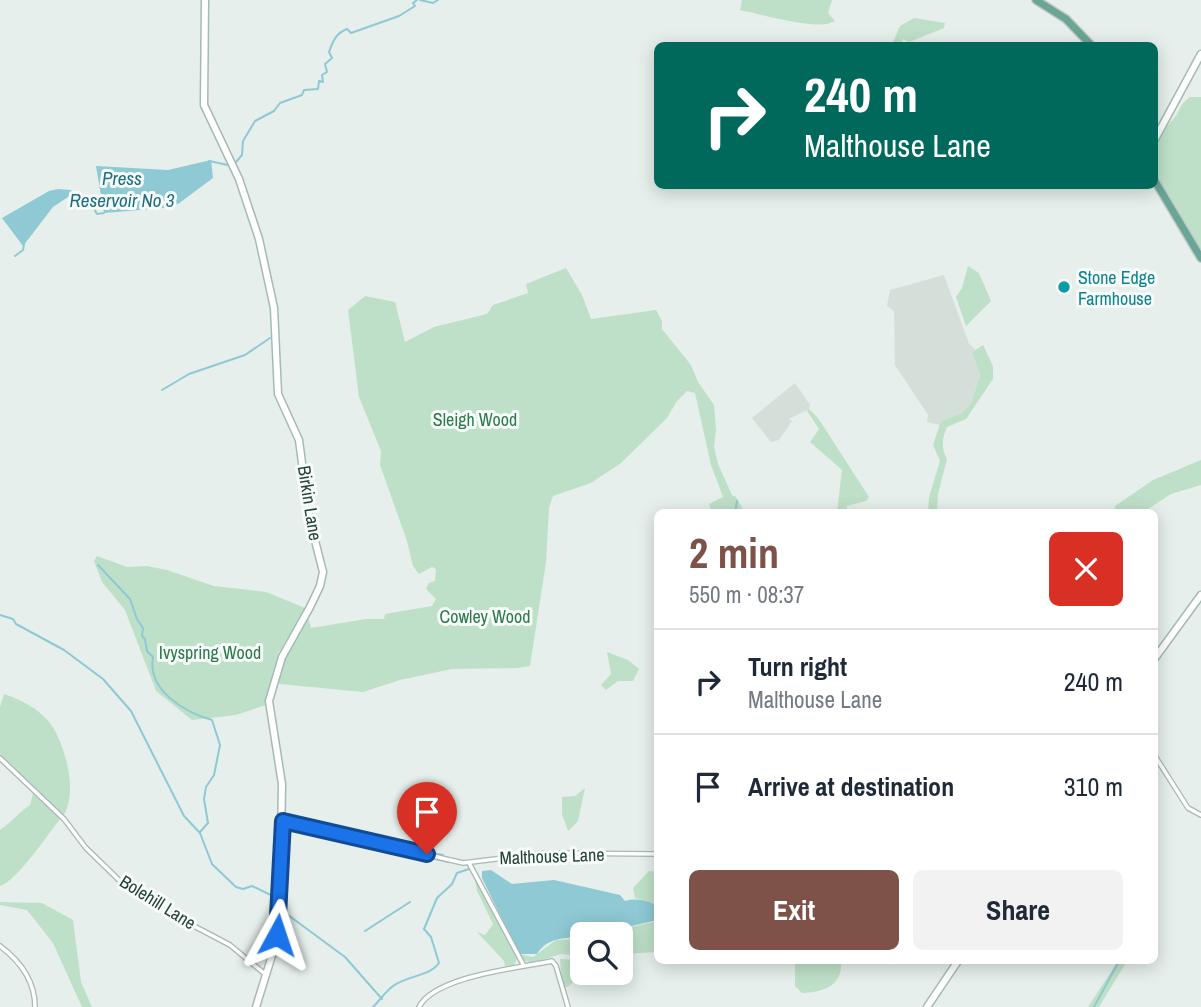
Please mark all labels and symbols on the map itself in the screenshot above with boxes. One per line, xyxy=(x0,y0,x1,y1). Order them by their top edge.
water label: Press Reservoir No 3 xyxy=(70,165,175,213)
place label: Stone Edge Farmhouse xyxy=(1078,265,1155,311)
marker: Stone Edge Farmhouse xyxy=(1056,279,1072,295)
park label: Sleigh Wood xyxy=(433,407,517,432)
street label: Birkin Lane xyxy=(292,464,328,542)
park label: Cowley Wood xyxy=(440,604,530,629)
park label: Ivyspring Wood xyxy=(159,640,261,665)
pin xyxy=(397,782,457,854)
street label: Malthouse Lane xyxy=(499,842,605,870)
street label: Bolehill Lane xyxy=(115,869,201,935)
position arrow xyxy=(240,898,314,972)

